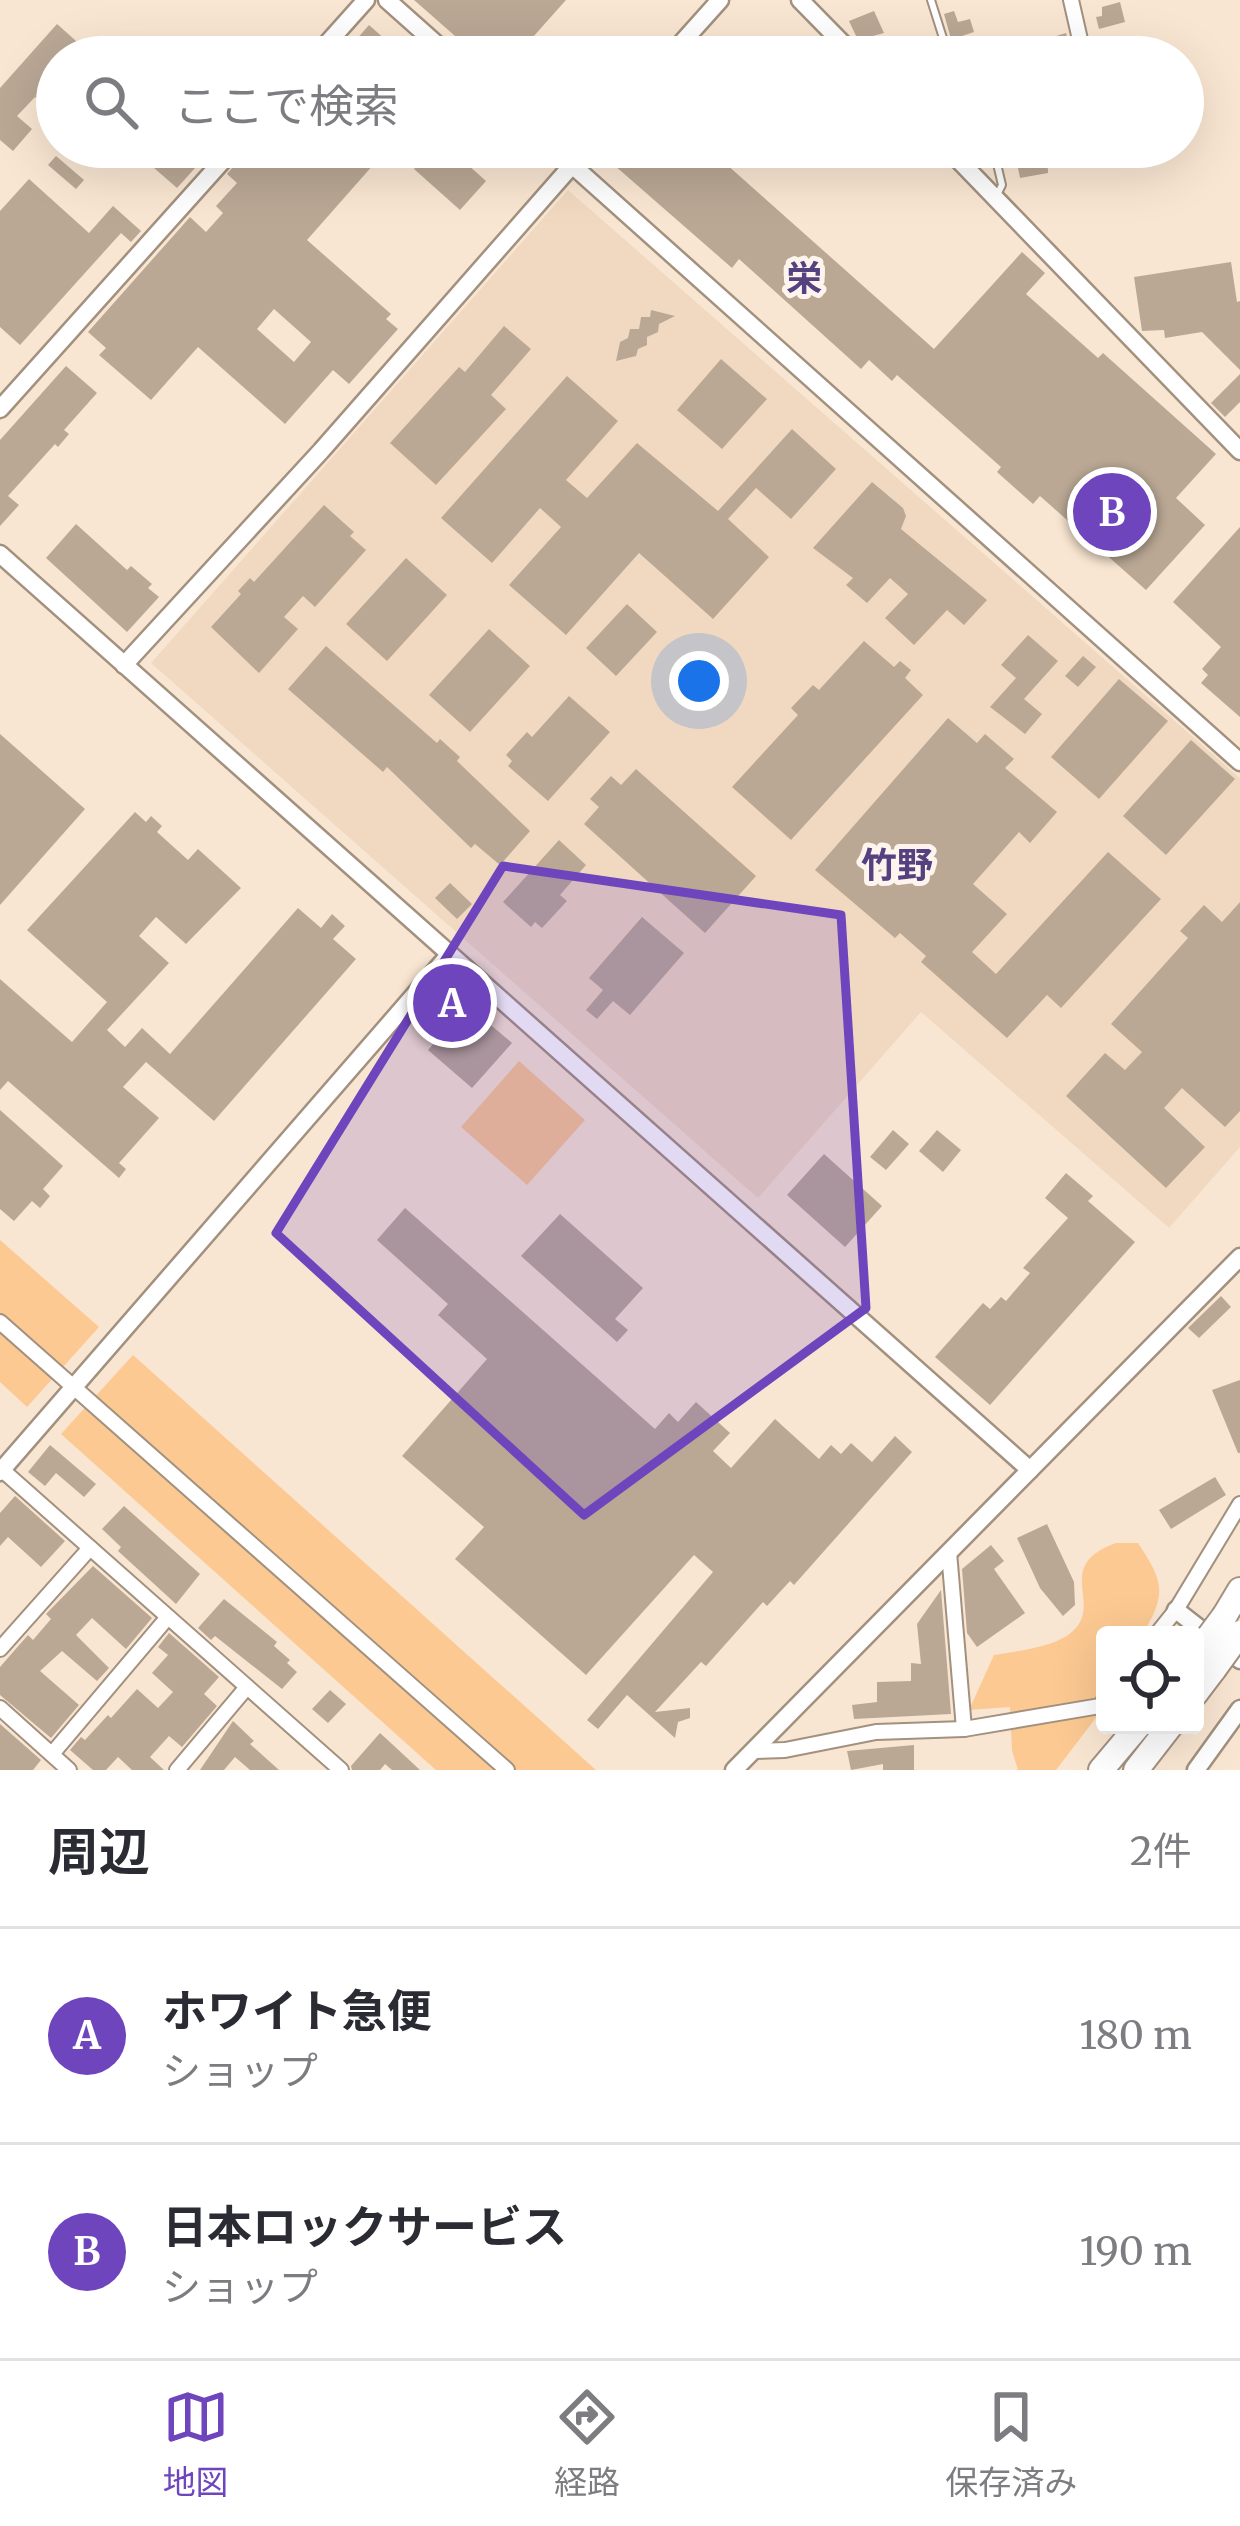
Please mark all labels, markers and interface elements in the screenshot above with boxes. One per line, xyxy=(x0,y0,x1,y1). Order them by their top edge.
search box xyxy=(36,36,1204,168)
icon: search xyxy=(78,69,144,135)
text: ここで検索 xyxy=(174,78,399,134)
district label: 栄 xyxy=(786,256,822,301)
pin: B xyxy=(1073,467,1151,557)
your location xyxy=(669,651,729,711)
district label: 竹野 xyxy=(861,843,933,888)
pin: A xyxy=(413,958,491,1048)
map controls xyxy=(1096,1626,1204,1734)
button: locate xyxy=(1096,1626,1204,1734)
text: 周辺 xyxy=(48,1820,150,1884)
text: 2件 xyxy=(1130,1827,1192,1876)
text: ホワイト急便 xyxy=(162,1983,432,2039)
text: A xyxy=(73,2011,101,2060)
text: 180 m xyxy=(1079,2011,1192,2060)
text: ショップ xyxy=(162,2047,318,2096)
text: 日本ロックサービス xyxy=(162,2199,567,2255)
text: B xyxy=(73,2227,101,2276)
text: 190 m xyxy=(1080,2227,1192,2276)
text: ショップ xyxy=(162,2263,318,2312)
tab: 地図 xyxy=(163,2384,229,2504)
tab: 経路 xyxy=(554,2384,620,2504)
tab: 保存済み xyxy=(945,2384,1077,2504)

